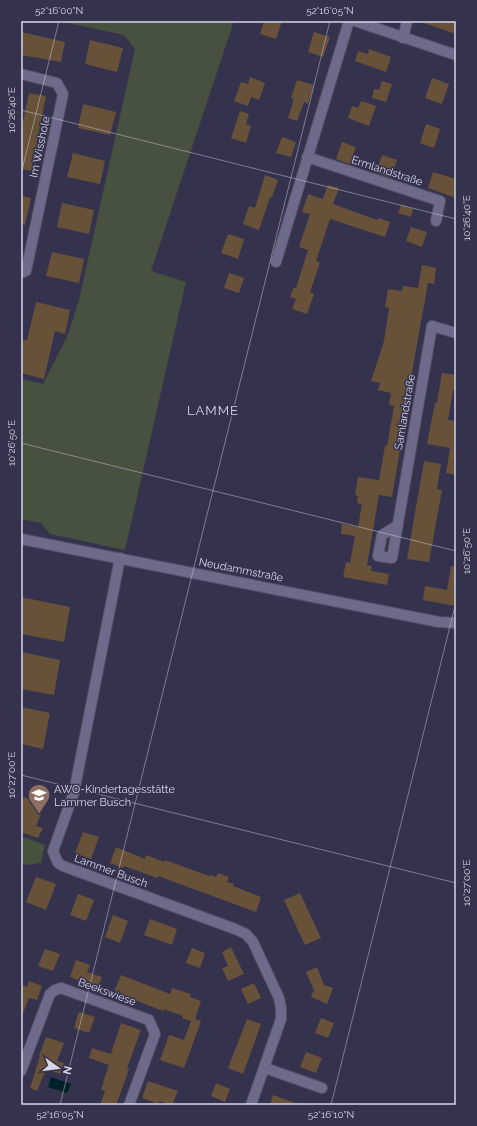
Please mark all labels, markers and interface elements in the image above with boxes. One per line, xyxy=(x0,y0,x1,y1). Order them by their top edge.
text: 52°16'00"N xyxy=(35,5,83,16)
text: 52°16'05"N xyxy=(306,5,354,16)
text: 10°26'40"E xyxy=(6,87,17,133)
street label: Im Wisshole xyxy=(27,115,53,179)
street label: Ermlandstraße xyxy=(350,153,425,189)
text: 10°26'40"E xyxy=(461,195,472,241)
street label: Samlandstraße xyxy=(392,373,418,451)
district label: LAMME xyxy=(187,403,239,418)
text: 10°26'50"E xyxy=(6,420,17,466)
text: 10°26'50"E xyxy=(461,528,472,574)
street label: Neudammstraße xyxy=(198,555,285,585)
text: 10°27'00"E xyxy=(6,752,17,798)
school or university icon: AWO-Kindertagesstätte Lammer Busch xyxy=(26,782,52,815)
place label: AWO-Kindertagesstätte Lammer Busch xyxy=(54,783,175,809)
street label: Lammer Busch xyxy=(73,852,149,890)
text: 10°27'00"E xyxy=(461,860,472,906)
street label: Beekswiese xyxy=(76,975,138,1009)
north arrow xyxy=(38,1048,78,1088)
text: N xyxy=(60,1065,75,1076)
text: 52°16'05"N xyxy=(36,1109,84,1120)
text: 52°16'10"N xyxy=(308,1109,354,1120)

